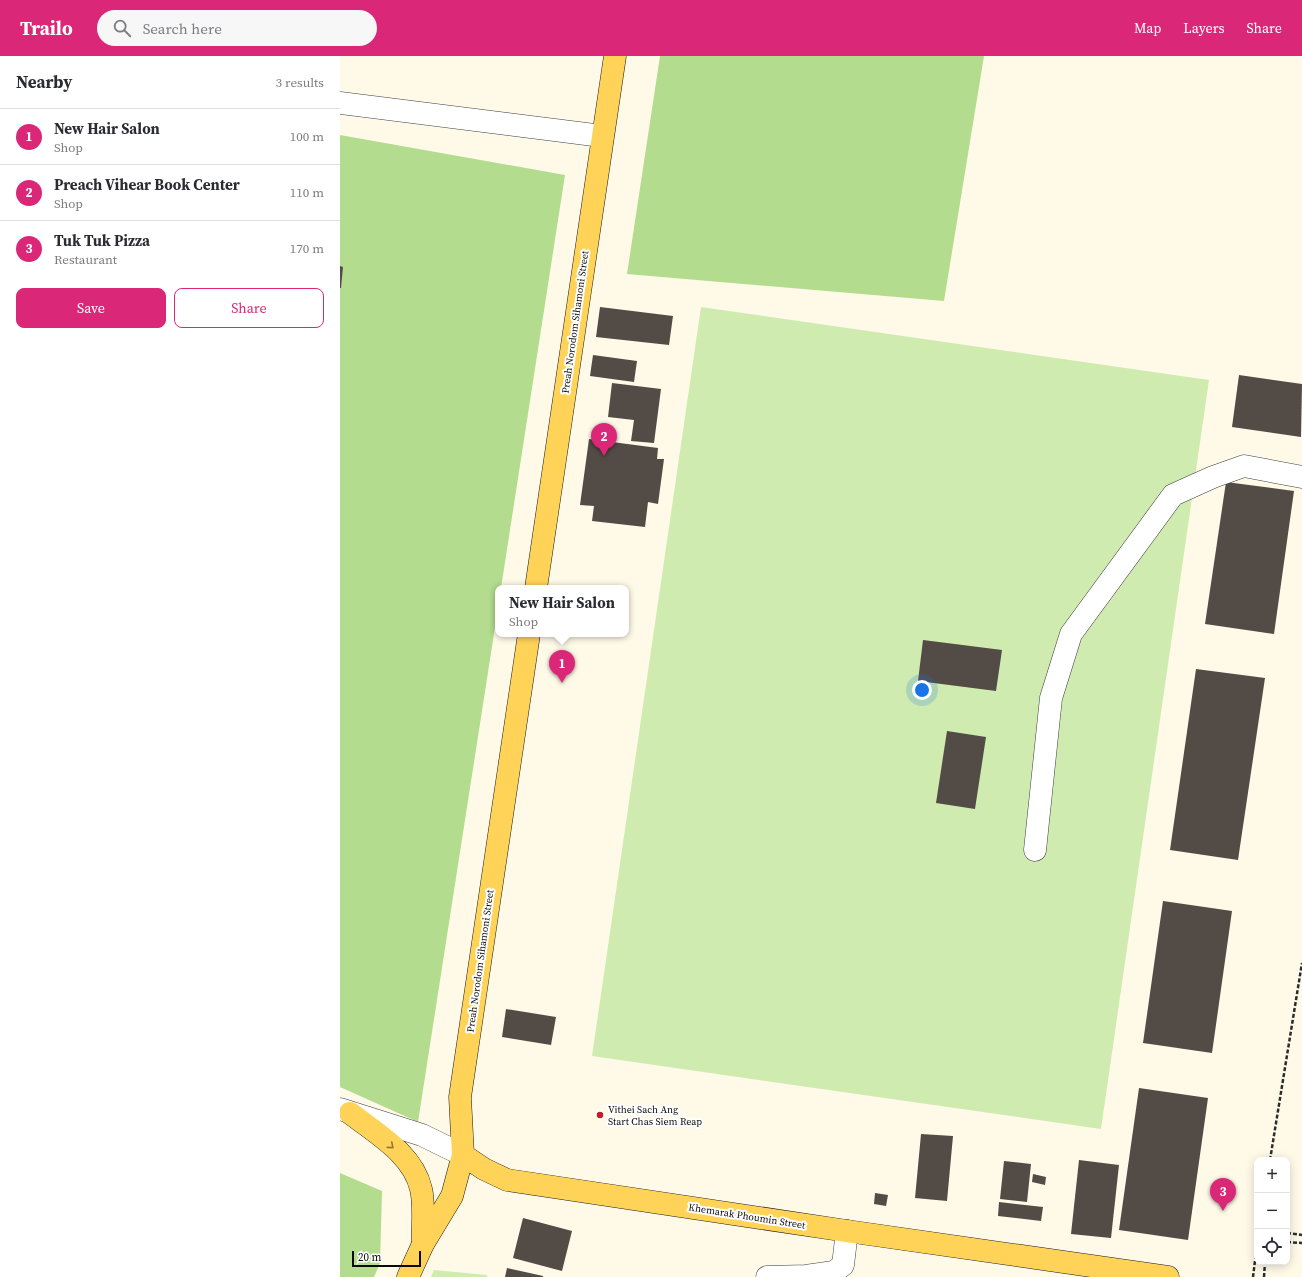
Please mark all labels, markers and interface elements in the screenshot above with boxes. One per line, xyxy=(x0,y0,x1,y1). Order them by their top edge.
search box xyxy=(97,10,377,46)
text: Trailo xyxy=(20,15,73,41)
icon: search xyxy=(111,17,133,39)
text: Search here xyxy=(143,18,222,39)
text: Map xyxy=(1134,18,1161,38)
text: Layers xyxy=(1183,18,1225,38)
text: Share xyxy=(1247,18,1282,38)
text: Nearby xyxy=(16,70,72,94)
text: 3 results xyxy=(276,74,324,91)
text: New Hair Salon xyxy=(54,118,160,139)
text: 1 xyxy=(25,128,33,145)
text: 100 m xyxy=(290,128,324,145)
text: Shop xyxy=(54,139,83,156)
text: Preach Vihear Book Center xyxy=(54,174,240,195)
text: 2 xyxy=(25,184,33,201)
text: 110 m xyxy=(290,184,324,201)
text: Shop xyxy=(54,195,83,212)
text: Tuk Tuk Pizza xyxy=(54,230,150,251)
text: 3 xyxy=(25,240,33,257)
text: 170 m xyxy=(290,240,324,257)
street label: Preah Norodom Sihamoni Street xyxy=(559,249,592,394)
text: Restaurant xyxy=(54,251,117,268)
button: Save xyxy=(16,288,166,328)
button: Share xyxy=(174,288,324,328)
pin: 2 xyxy=(591,423,617,456)
popup xyxy=(495,585,629,637)
text: New Hair Salon xyxy=(509,592,615,613)
text: Shop xyxy=(509,613,538,630)
pin: 1 xyxy=(549,650,575,683)
your location xyxy=(912,680,932,700)
street label: Preah Norodom Sihamoni Street xyxy=(464,888,497,1033)
place label: Vithei Sach Ang Start Chas Siem Reap xyxy=(608,1103,702,1128)
marker: Vithei Sach Ang Start Chas Siem Reap xyxy=(595,1110,605,1120)
one-way arrow xyxy=(387,1141,394,1148)
map controls xyxy=(1254,1157,1290,1265)
button: + xyxy=(1254,1157,1290,1193)
pin: 3 xyxy=(1210,1178,1236,1211)
button: − xyxy=(1254,1193,1290,1229)
street label: Khemarak Phoumin Street xyxy=(688,1200,807,1232)
button: locate xyxy=(1254,1229,1290,1265)
scale bar xyxy=(352,1249,421,1268)
text: 20 m xyxy=(358,1250,381,1265)

